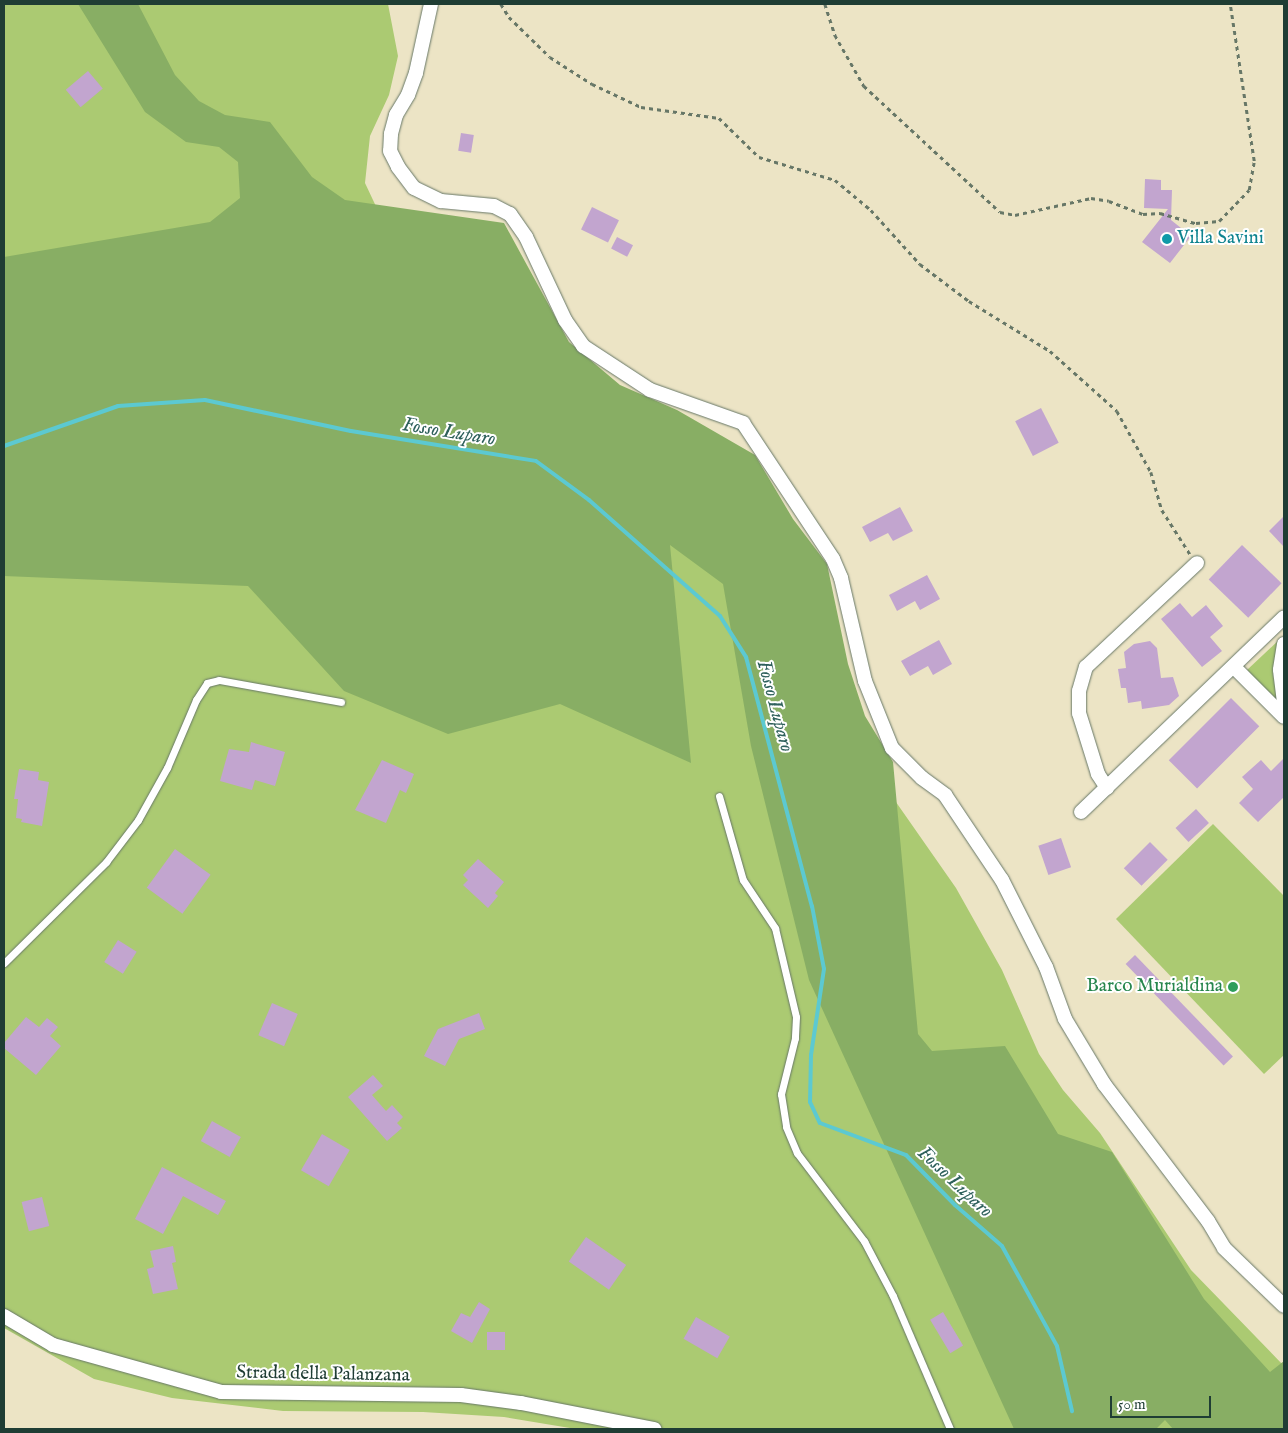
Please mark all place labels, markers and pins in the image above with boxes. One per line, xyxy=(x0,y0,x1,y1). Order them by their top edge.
place label: Villa Savini xyxy=(1177,228,1264,250)
marker: Villa Savini xyxy=(1161,233,1173,245)
place label: Barco Murialdina xyxy=(1086,976,1223,998)
marker: Barco Murialdina xyxy=(1227,981,1239,993)

